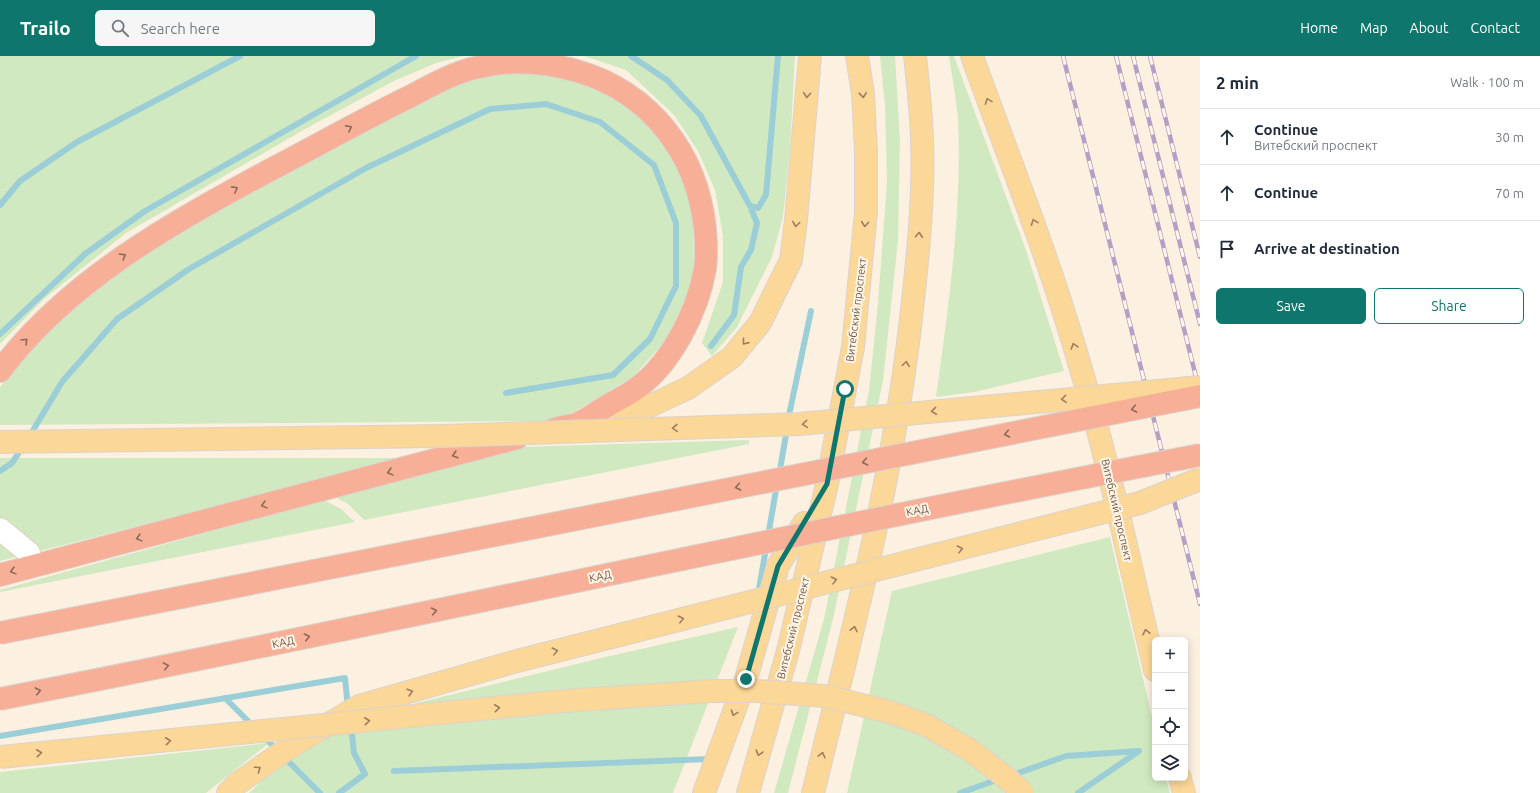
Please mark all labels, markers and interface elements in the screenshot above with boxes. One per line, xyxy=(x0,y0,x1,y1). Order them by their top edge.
search box xyxy=(95,10,375,46)
text: Trailo xyxy=(20,17,71,39)
icon: search xyxy=(109,17,131,39)
text: Search here xyxy=(141,20,220,37)
text: Home xyxy=(1300,20,1338,36)
text: Map xyxy=(1360,20,1388,36)
text: About xyxy=(1410,20,1449,36)
text: Contact xyxy=(1471,20,1520,36)
text: 2 min xyxy=(1216,73,1259,92)
text: Walk · 100 m xyxy=(1450,75,1524,89)
one-way arrow xyxy=(803,92,812,98)
one-way arrow xyxy=(858,92,867,98)
one-way arrow xyxy=(985,97,993,104)
text: Continue xyxy=(1254,121,1318,138)
one-way arrow xyxy=(345,125,352,133)
icon: ahead xyxy=(1216,126,1238,148)
text: 30 m xyxy=(1495,130,1524,144)
text: Витебский проспект xyxy=(1254,138,1377,152)
icon: ahead xyxy=(1216,182,1238,204)
text: Continue xyxy=(1254,184,1318,201)
one-way arrow xyxy=(230,186,238,194)
text: 70 m xyxy=(1495,186,1524,200)
one-way arrow xyxy=(1031,219,1039,226)
one-way arrow xyxy=(791,221,800,227)
one-way arrow xyxy=(860,221,869,227)
one-way arrow xyxy=(915,232,924,238)
icon: arrive xyxy=(1216,238,1238,260)
text: Arrive at destination xyxy=(1254,240,1400,257)
one-way arrow xyxy=(119,254,126,261)
street label: Витебский проспект xyxy=(844,257,868,363)
button: Save xyxy=(1216,288,1366,324)
button: Share xyxy=(1374,288,1524,324)
one-way arrow xyxy=(742,337,749,344)
one-way arrow xyxy=(20,338,28,346)
one-way arrow xyxy=(1070,342,1079,349)
one-way arrow xyxy=(901,361,910,367)
route start xyxy=(836,380,854,398)
one-way arrow xyxy=(1061,394,1067,403)
one-way arrow xyxy=(1131,404,1137,413)
one-way arrow xyxy=(931,406,937,415)
one-way arrow xyxy=(802,419,808,428)
one-way arrow xyxy=(672,424,678,433)
one-way arrow xyxy=(1004,430,1010,438)
one-way arrow xyxy=(451,450,458,459)
one-way arrow xyxy=(862,458,869,466)
street label: Витебский проспект xyxy=(1099,458,1135,562)
one-way arrow xyxy=(387,467,394,476)
one-way arrow xyxy=(735,483,741,491)
one-way arrow xyxy=(261,500,268,509)
street label: КАД xyxy=(905,502,929,518)
one-way arrow xyxy=(136,533,143,542)
one-way arrow xyxy=(957,545,963,553)
one-way arrow xyxy=(10,567,16,575)
street label: КАД xyxy=(588,568,612,584)
street label: Витебский проспект xyxy=(775,576,811,680)
one-way arrow xyxy=(831,577,837,585)
one-way arrow xyxy=(431,607,437,615)
one-way arrow xyxy=(678,616,684,624)
one-way arrow xyxy=(849,626,857,632)
one-way arrow xyxy=(1143,629,1151,635)
street label: КАД xyxy=(271,634,295,650)
one-way arrow xyxy=(304,634,310,642)
map controls xyxy=(1152,637,1188,781)
button: + xyxy=(1152,637,1188,673)
one-way arrow xyxy=(551,647,558,656)
one-way arrow xyxy=(163,663,169,671)
route end xyxy=(737,670,755,688)
button: − xyxy=(1152,673,1188,709)
one-way arrow xyxy=(35,688,41,696)
one-way arrow xyxy=(407,688,414,696)
one-way arrow xyxy=(494,704,500,713)
button: locate xyxy=(1152,709,1188,745)
one-way arrow xyxy=(730,710,738,717)
one-way arrow xyxy=(364,717,370,726)
one-way arrow xyxy=(165,736,171,745)
button: layers xyxy=(1152,745,1188,781)
one-way arrow xyxy=(36,749,42,758)
one-way arrow xyxy=(755,749,764,756)
one-way arrow xyxy=(817,752,826,759)
one-way arrow xyxy=(254,767,261,774)

